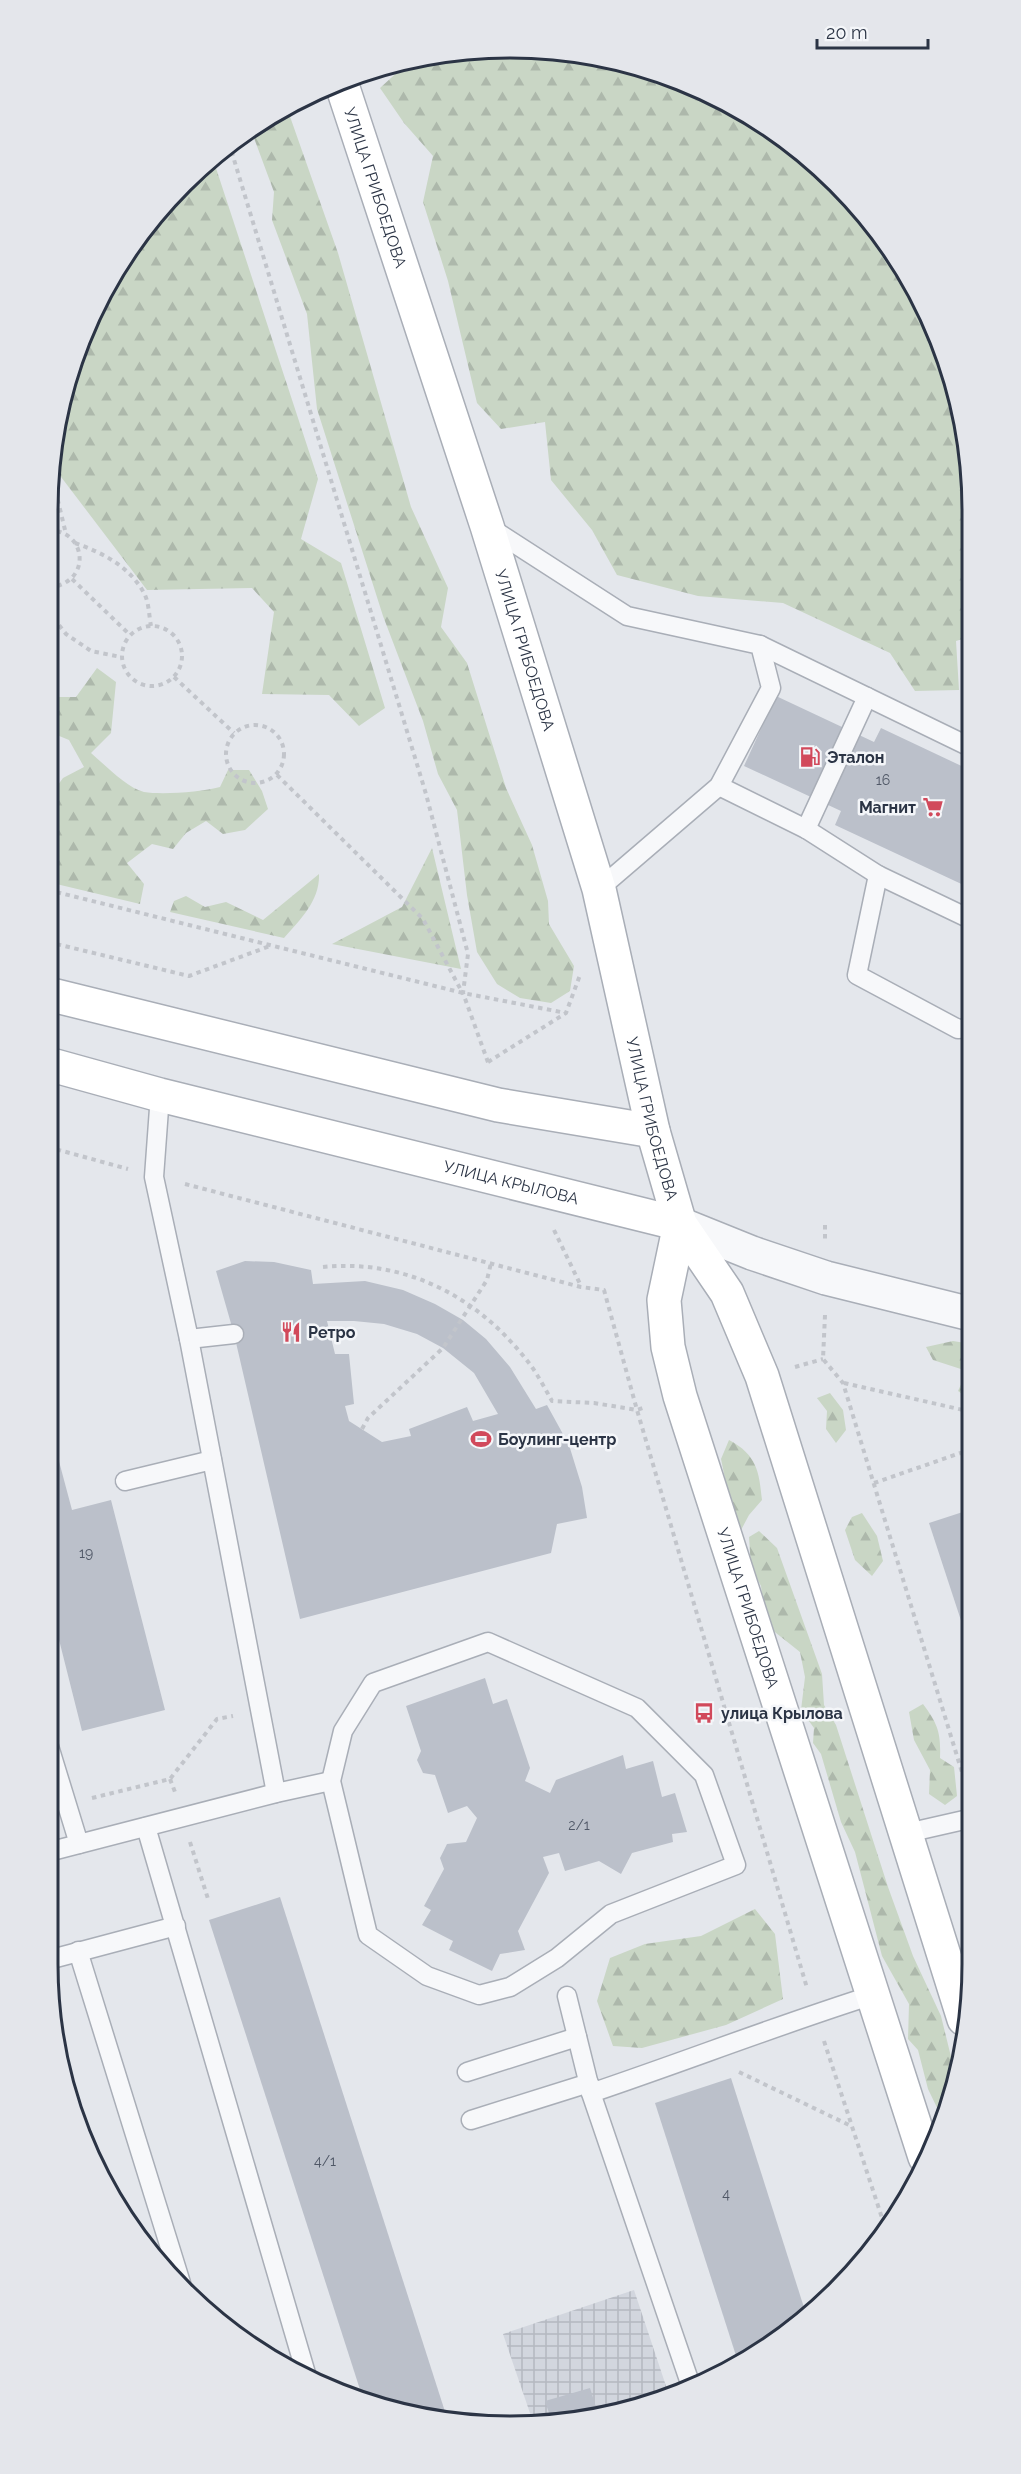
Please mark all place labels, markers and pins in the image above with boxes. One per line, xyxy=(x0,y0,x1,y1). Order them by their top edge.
fuel station icon: Эталон xyxy=(798,745,822,769)
place label: Эталон xyxy=(827,748,884,767)
supermarket icon: Магнит xyxy=(921,795,945,819)
place label: Магнит xyxy=(859,798,916,817)
restaurant icon: Ретро xyxy=(279,1320,303,1344)
place label: Ретро xyxy=(308,1323,356,1342)
sports icon: Боулинг-центр xyxy=(469,1427,493,1451)
place label: Боулинг-центр xyxy=(498,1430,616,1449)
bus stop icon: улица Крылова xyxy=(692,1701,716,1725)
place label: улица Крылова xyxy=(721,1704,843,1723)

